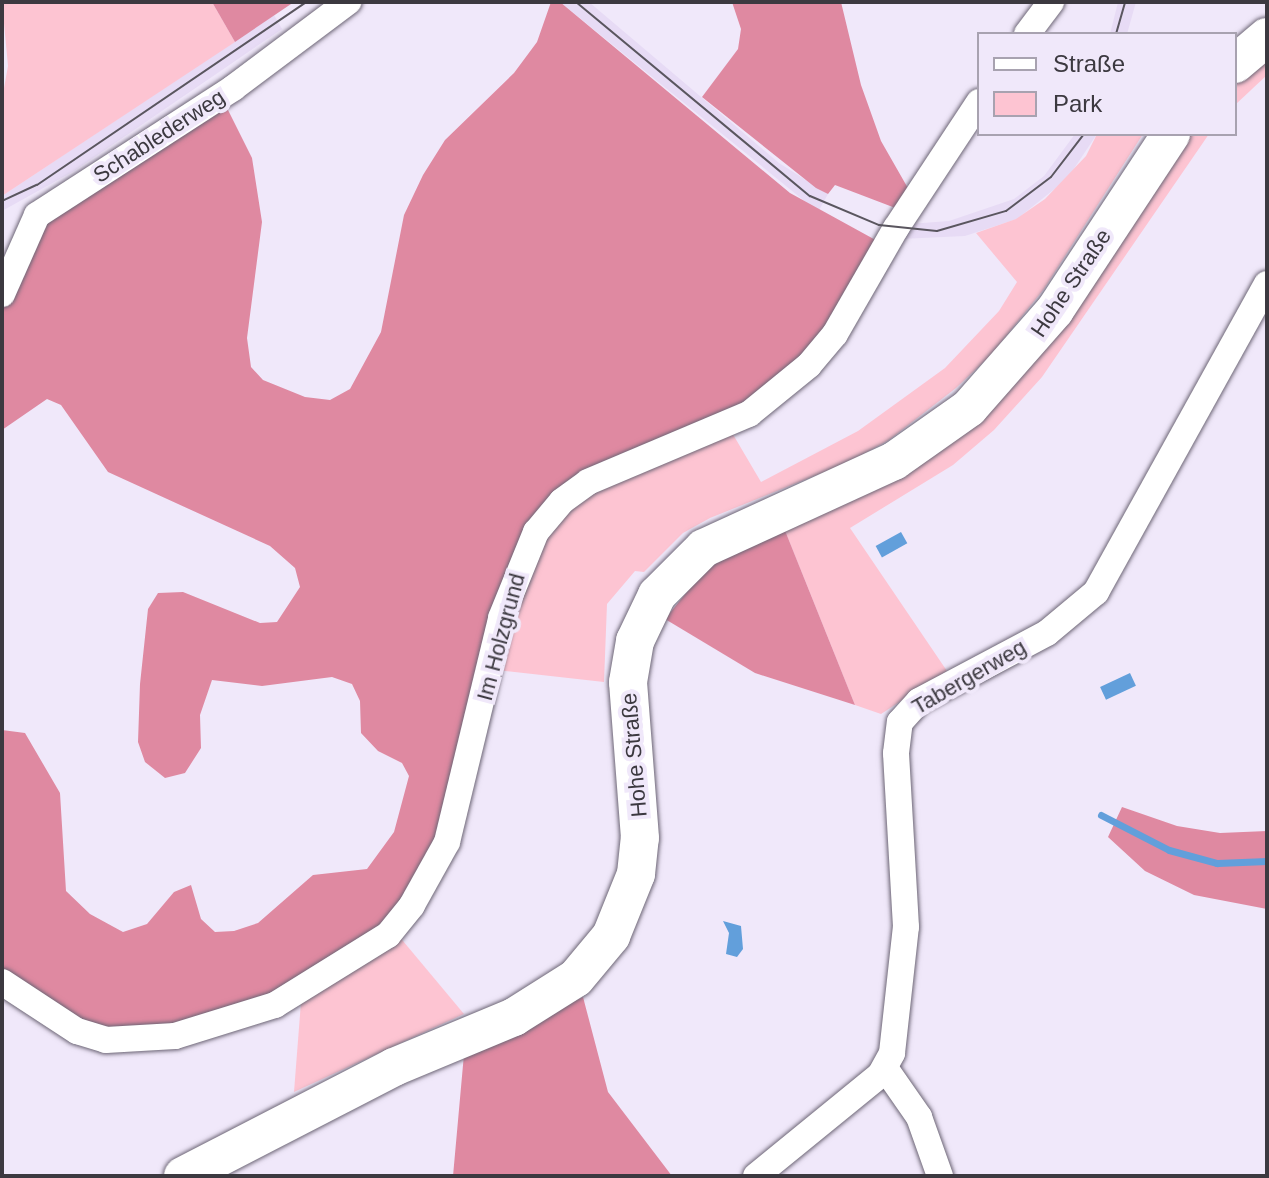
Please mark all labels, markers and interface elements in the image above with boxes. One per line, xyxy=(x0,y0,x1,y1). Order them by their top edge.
legend xyxy=(977,32,1237,136)
text: Straße xyxy=(1053,50,1125,77)
street label: Schablederweg xyxy=(88,84,230,188)
text: Park xyxy=(1053,90,1102,117)
street label: Hohe Straße xyxy=(1025,224,1117,342)
street label: Im Holzgrund xyxy=(471,570,531,704)
street label: Tabergerweg xyxy=(907,634,1031,720)
street label: Hohe Straße xyxy=(615,692,653,818)

